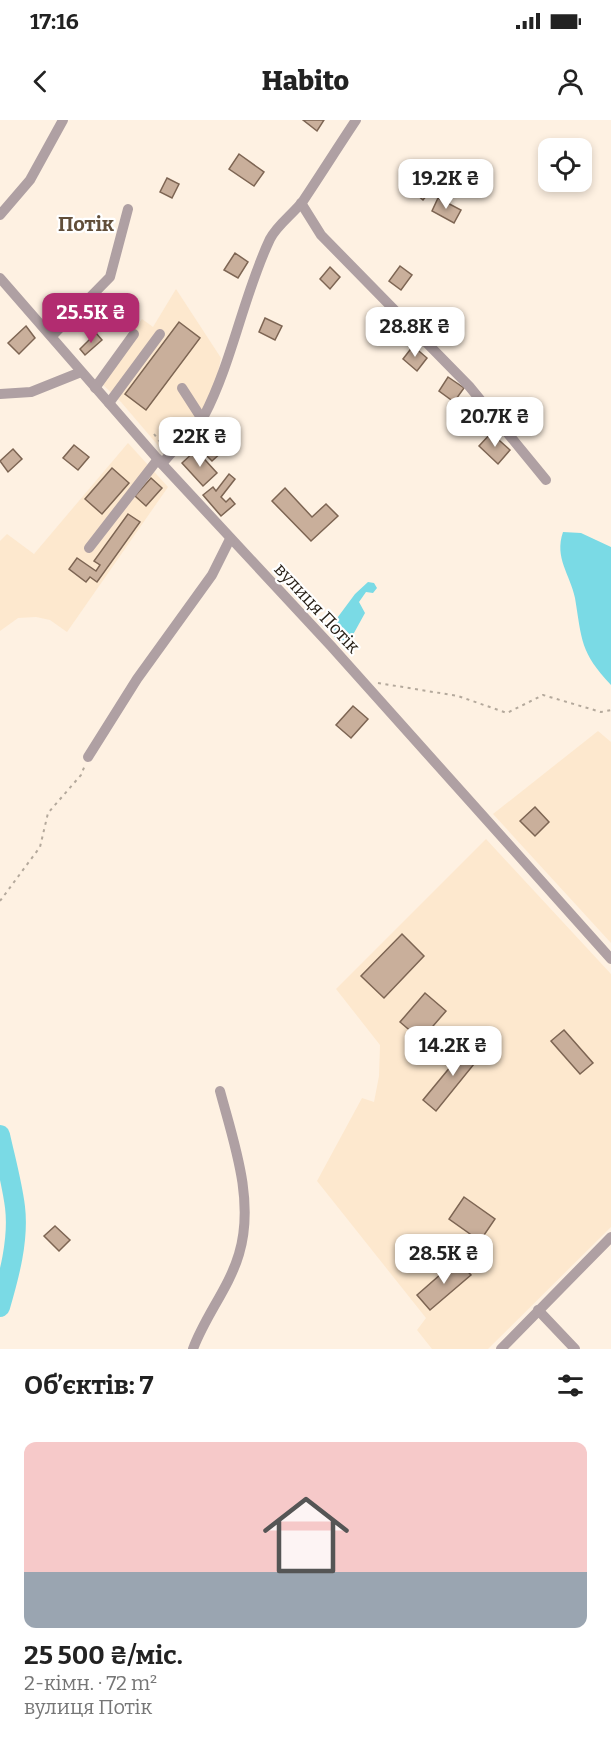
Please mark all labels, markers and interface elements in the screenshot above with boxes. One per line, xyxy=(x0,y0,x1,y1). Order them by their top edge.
text: 17:16 xyxy=(30,8,79,35)
icon: back xyxy=(24,65,57,98)
text: Habito xyxy=(262,65,349,97)
icon: person xyxy=(554,65,587,98)
map controls xyxy=(538,138,592,192)
button: locate xyxy=(538,138,592,192)
pin: 19.2K ₴ xyxy=(391,159,501,210)
text: 19.2K ₴ xyxy=(412,166,480,190)
district label: Потік xyxy=(58,212,115,236)
pin: 25.5K ₴ xyxy=(36,293,146,344)
text: 25.5K ₴ xyxy=(56,300,126,324)
pin: 28.8K ₴ xyxy=(360,307,470,358)
text: 28.8K ₴ xyxy=(380,314,450,338)
pin: 20.7K ₴ xyxy=(440,397,550,448)
text: 20.7K ₴ xyxy=(460,404,530,428)
pin: 22K ₴ xyxy=(158,417,242,468)
text: 22K ₴ xyxy=(173,424,227,448)
street label: вулиця Потік xyxy=(270,558,365,658)
pin: 14.2K ₴ xyxy=(398,1026,508,1077)
text: 14.2K ₴ xyxy=(419,1033,487,1057)
pin: 28.5K ₴ xyxy=(389,1234,499,1285)
text: 28.5K ₴ xyxy=(409,1241,479,1265)
icon: filters xyxy=(554,1369,587,1402)
text: Об’єктів: 7 xyxy=(24,1370,154,1401)
icon: home xyxy=(252,1481,360,1589)
text: 25 500 ₴/міс. xyxy=(24,1640,183,1671)
text: 2-кімн. · 72 m² xyxy=(24,1671,157,1695)
text: вулиця Потік xyxy=(24,1695,152,1719)

